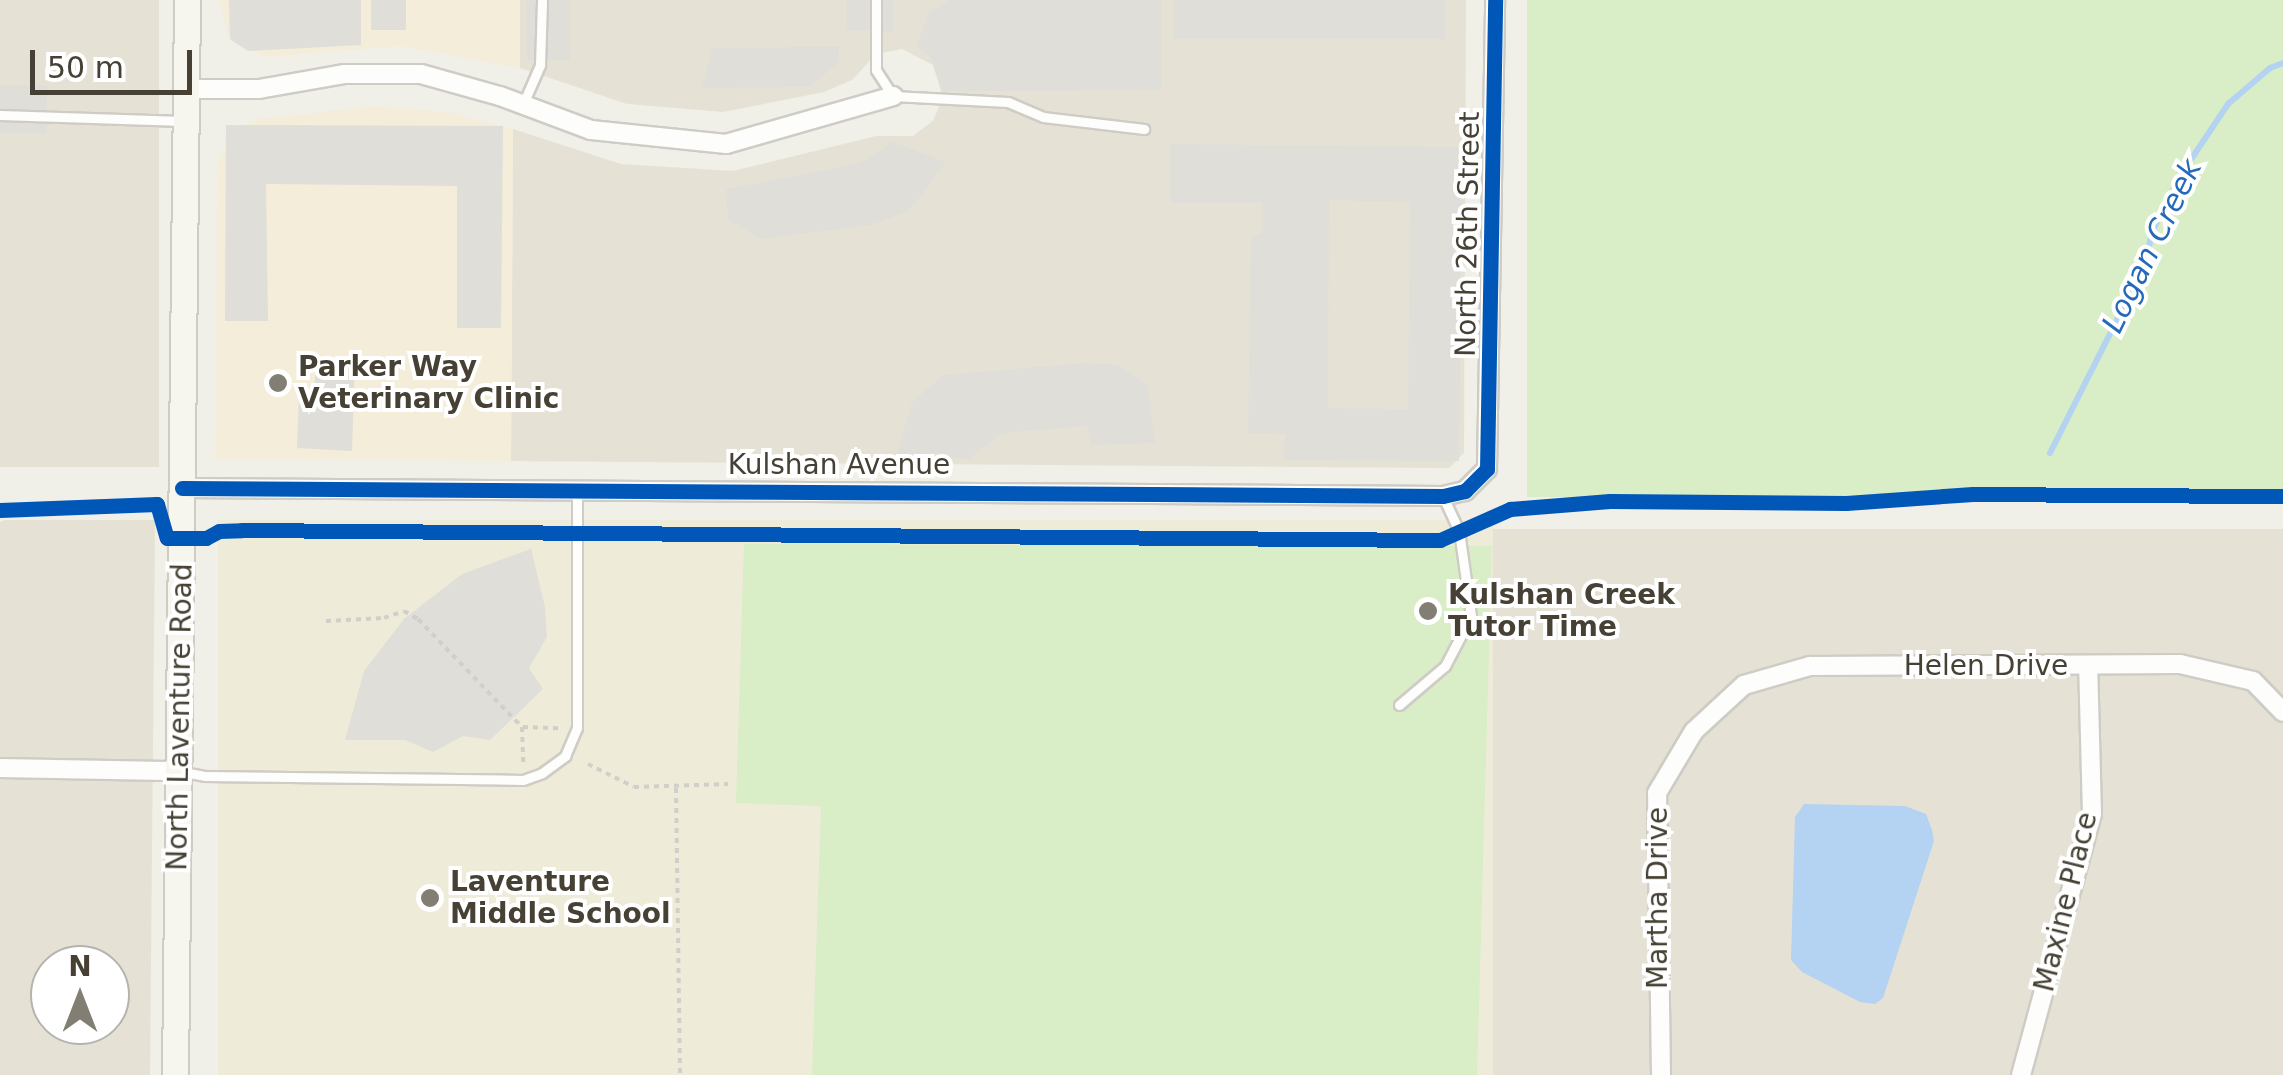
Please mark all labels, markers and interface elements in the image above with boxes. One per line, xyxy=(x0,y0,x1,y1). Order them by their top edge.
scale bar xyxy=(35,30,198,92)
text: 50 m xyxy=(47,50,124,85)
street label: North 26th Street xyxy=(1449,111,1487,357)
water label: Logan Creek xyxy=(2094,153,2210,339)
place label: Parker Way Veterinary Clinic xyxy=(298,350,559,416)
marker: Parker Way Veterinary Clinic xyxy=(267,372,289,394)
street label: Kulshan Avenue xyxy=(728,448,950,482)
street label: North Laventure Road xyxy=(161,563,199,871)
place label: Kulshan Creek Tutor Time xyxy=(1448,578,1675,644)
marker: Kulshan Creek Tutor Time xyxy=(1417,600,1439,622)
street label: Helen Drive xyxy=(1904,649,2068,683)
street label: Martha Drive xyxy=(1641,807,1675,989)
street label: Maxine Place xyxy=(2027,809,2105,995)
place label: Laventure Middle School xyxy=(450,865,671,931)
marker: Laventure Middle School xyxy=(419,887,441,909)
north arrow xyxy=(30,945,130,1045)
text: N xyxy=(68,950,92,983)

